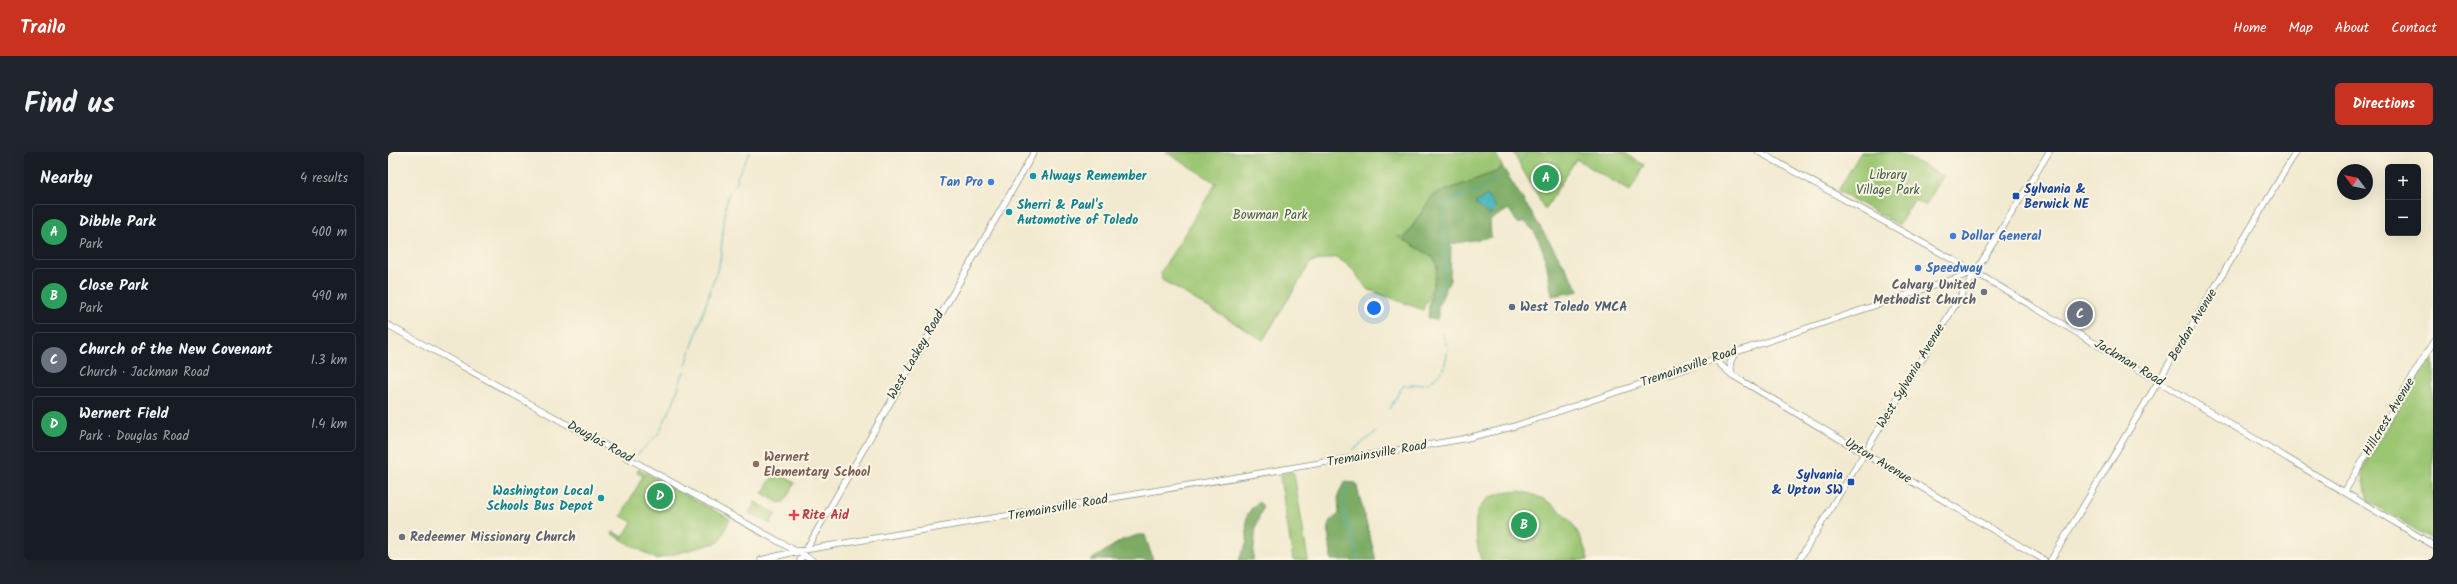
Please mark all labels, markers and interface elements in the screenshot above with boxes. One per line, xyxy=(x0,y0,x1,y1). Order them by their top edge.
text: Trailo xyxy=(20,13,66,43)
text: Home xyxy=(2233,17,2267,39)
text: Map xyxy=(2289,17,2313,39)
text: About xyxy=(2335,17,2369,39)
text: Contact xyxy=(2391,17,2437,39)
text: Find us xyxy=(24,82,115,127)
button: Directions xyxy=(2335,83,2433,125)
pin: A xyxy=(1533,163,1559,193)
north arrow xyxy=(2337,164,2373,200)
map controls xyxy=(2385,164,2421,236)
button: + xyxy=(2385,164,2421,200)
text: Nearby xyxy=(40,165,92,192)
park label: Library Village Park xyxy=(1856,165,1921,201)
place label: Always Remember xyxy=(1041,166,1148,187)
text: 4 results xyxy=(300,168,348,189)
marker: Always Remember xyxy=(1028,171,1038,181)
place label: Tan Pro xyxy=(939,172,983,193)
marker: Tan Pro xyxy=(986,177,996,187)
place label: Sylvania & Berwick NE xyxy=(2024,179,2090,215)
marker: Sylvania & Berwick NE xyxy=(2011,191,2021,201)
place label: Sherri & Paul's Automotive of Toledo xyxy=(1017,195,1138,231)
button: − xyxy=(2385,200,2421,236)
park label: Bowman Park xyxy=(1232,205,1308,226)
marker: Sherri & Paul's Automotive of Toledo xyxy=(1004,207,1014,217)
text: Dibble Park xyxy=(79,210,156,234)
text: A xyxy=(50,222,58,243)
text: 400 m xyxy=(311,222,347,243)
place label: Dollar General xyxy=(1961,226,2042,247)
marker: Dollar General xyxy=(1948,231,1958,241)
text: Park xyxy=(79,234,103,255)
place label: Speedway xyxy=(1926,258,1983,279)
marker: Speedway xyxy=(1913,263,1923,273)
text: Close Park xyxy=(79,274,148,298)
place label: Calvary United Methodist Church xyxy=(1873,275,1977,311)
street label: Berdan Avenue xyxy=(2163,285,2223,365)
text: B xyxy=(50,286,58,307)
text: 490 m xyxy=(311,286,347,307)
marker: Calvary United Methodist Church xyxy=(1979,287,1989,297)
place label: West Toledo YMCA xyxy=(1520,297,1628,318)
text: Park xyxy=(79,298,103,319)
your location xyxy=(1364,298,1384,318)
pin: C xyxy=(2067,299,2093,329)
marker: West Toledo YMCA xyxy=(1507,302,1517,312)
street label: West Laskey Road xyxy=(882,306,950,403)
street label: West Sylvania Avenue xyxy=(1871,319,1951,432)
street label: Jackman Road xyxy=(2090,334,2169,393)
text: Church of the New Covenant xyxy=(79,338,272,362)
street label: Tremainsville Road xyxy=(1638,340,1741,393)
text: C xyxy=(50,350,58,371)
text: 1.3 km xyxy=(311,350,347,371)
text: Church · Jackman Road xyxy=(79,362,209,383)
street label: Hillcrest Avenue xyxy=(2357,374,2421,460)
text: Wernert Field xyxy=(79,402,169,426)
text: D xyxy=(50,414,58,435)
text: 1.4 km xyxy=(311,414,347,435)
street label: Douglas Road xyxy=(563,415,637,469)
text: Park · Douglas Road xyxy=(79,426,189,447)
street label: Upton Avenue xyxy=(1840,433,1916,489)
street label: Tremainsville Road xyxy=(1325,435,1429,473)
place label: Wernert Elementary School xyxy=(764,447,871,483)
marker: Wernert Elementary School xyxy=(751,459,761,469)
place label: Sylvania & Upton SW xyxy=(1772,465,1843,501)
marker: Sylvania & Upton SW xyxy=(1846,477,1856,487)
place label: Washington Local Schools Bus Depot xyxy=(486,481,594,517)
pin: D xyxy=(647,481,673,511)
street label: Tremainsville Road xyxy=(1006,489,1110,527)
marker: Washington Local Schools Bus Depot xyxy=(596,493,606,503)
place label: Rite Aid xyxy=(802,505,850,526)
marker: Rite Aid xyxy=(789,510,799,520)
pin: B xyxy=(1511,510,1537,540)
place label: Redeemer Missionary Church xyxy=(410,527,576,548)
marker: Redeemer Missionary Church xyxy=(397,532,407,542)

